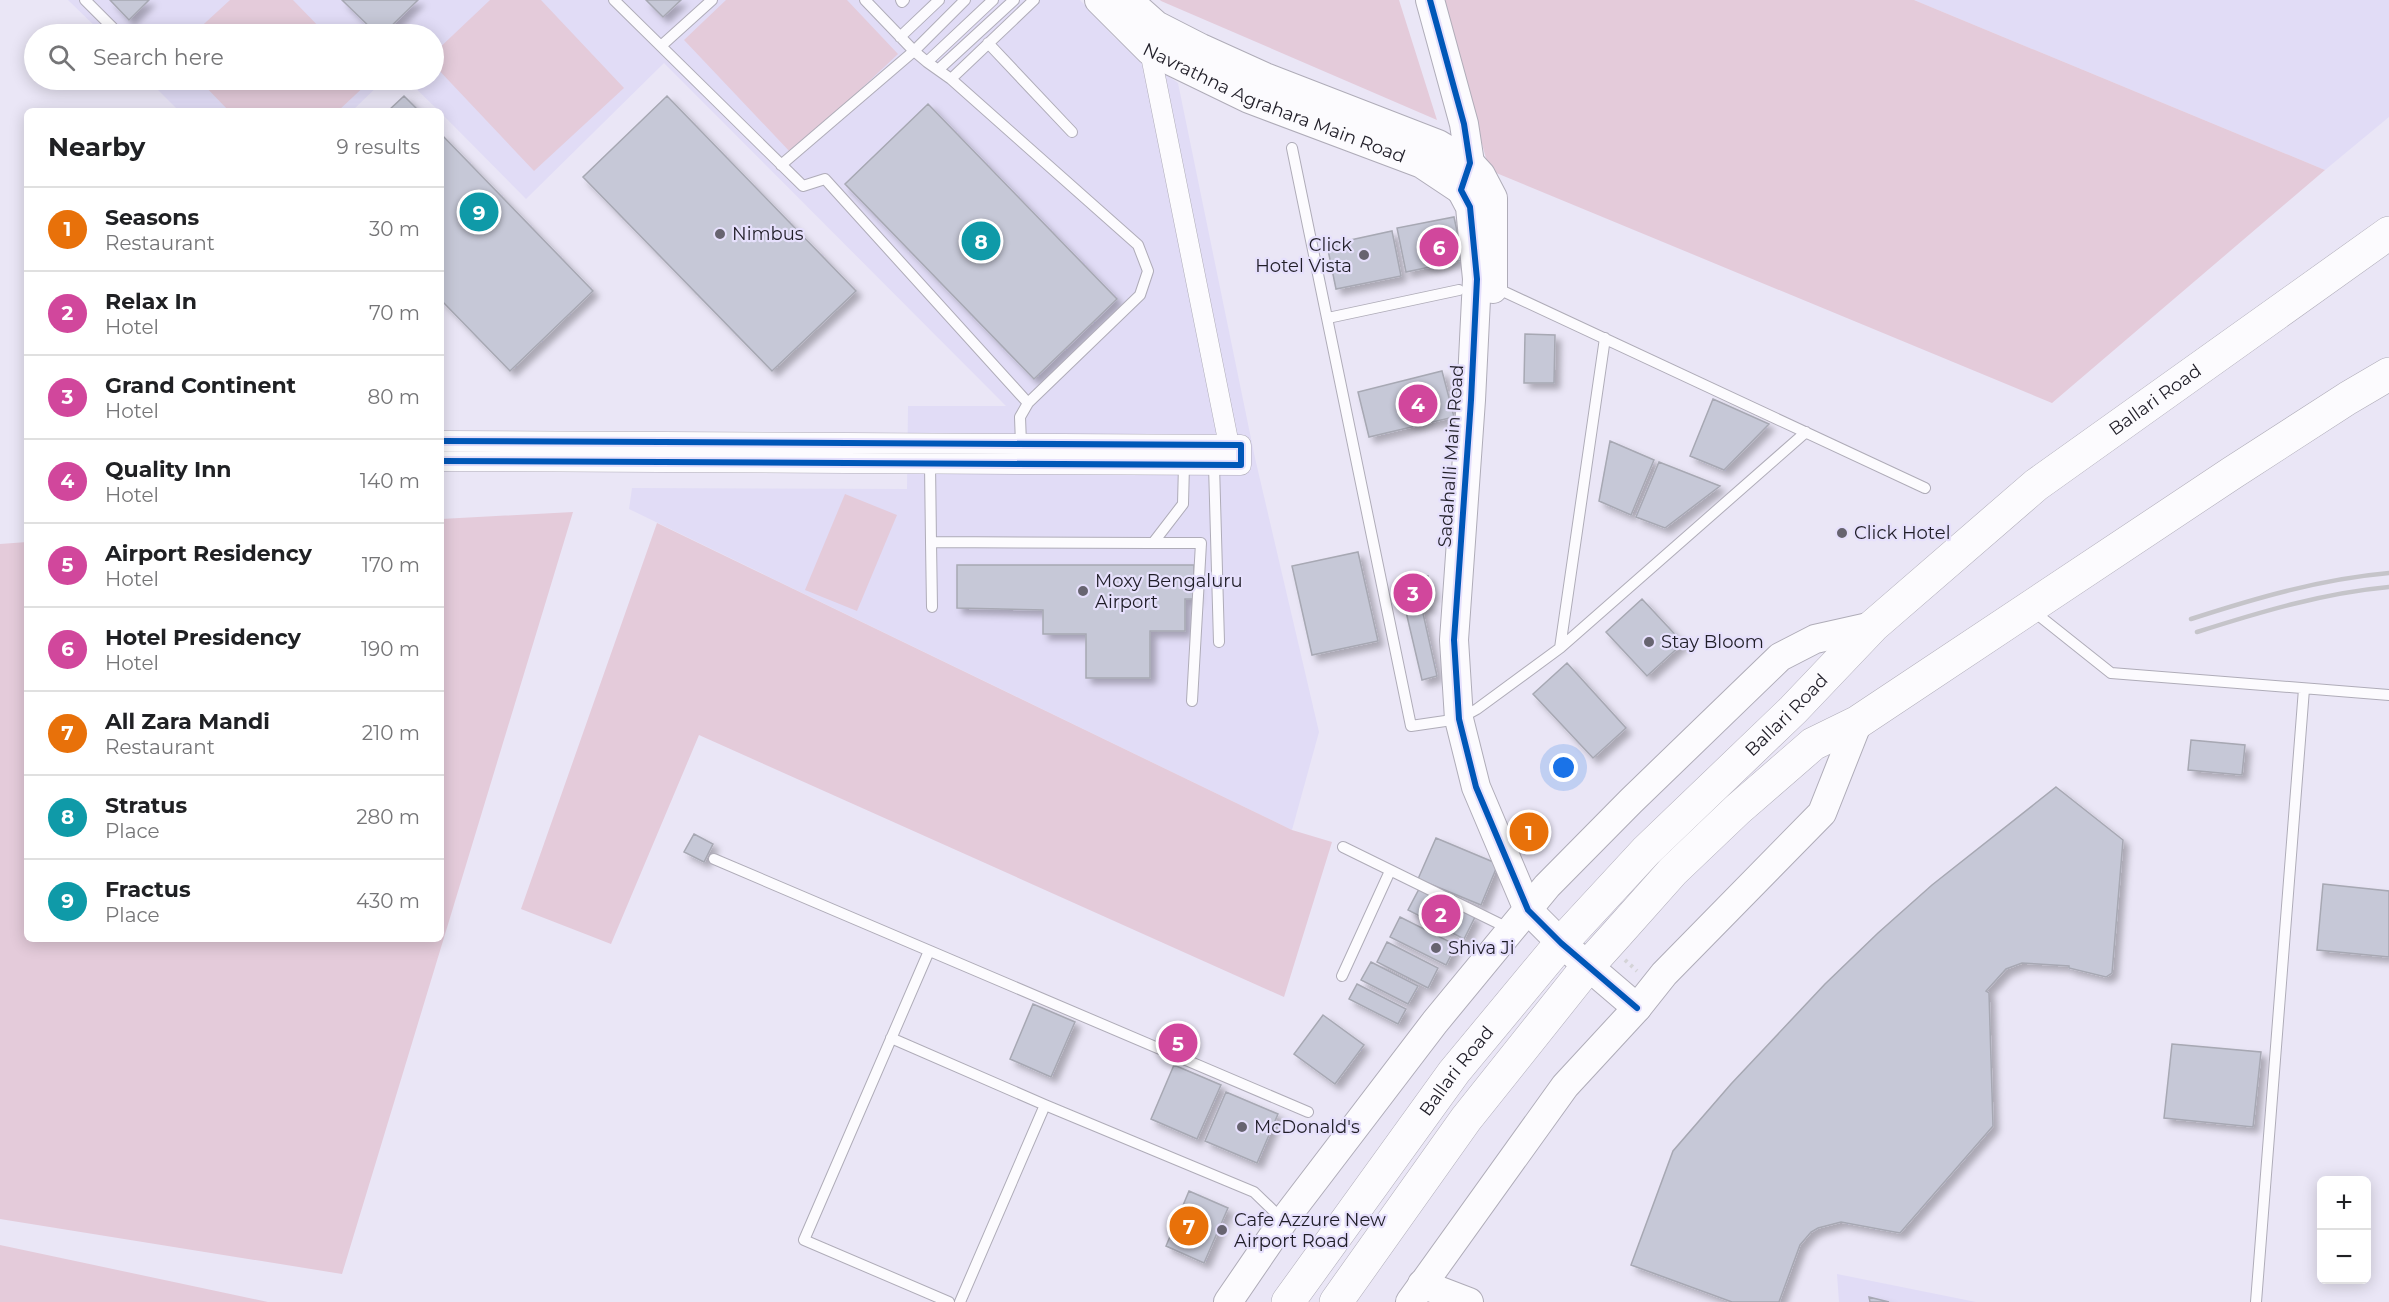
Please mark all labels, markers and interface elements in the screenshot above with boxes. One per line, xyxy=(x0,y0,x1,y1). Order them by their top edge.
search box xyxy=(24,24,444,90)
street label: Navrathna Agrahara Main Road xyxy=(1139,38,1408,168)
icon: search xyxy=(45,41,78,74)
text: Search here xyxy=(93,44,224,71)
text: Nearby xyxy=(48,131,145,163)
text: 9 results xyxy=(336,135,420,159)
pin: 9 xyxy=(460,190,498,234)
text: Seasons xyxy=(105,204,199,231)
text: 1 xyxy=(64,217,71,241)
text: 30 m xyxy=(369,217,420,241)
pin: 8 xyxy=(962,218,1000,264)
place label: Nimbus xyxy=(732,223,804,245)
pin: 6 xyxy=(1420,224,1458,270)
marker: Nimbus xyxy=(713,227,727,241)
text: Restaurant xyxy=(105,231,215,255)
place label: Click Hotel Vista xyxy=(1255,234,1352,277)
marker: Click Hotel Vista xyxy=(1357,248,1371,262)
text: Relax In xyxy=(105,288,197,315)
text: 2 xyxy=(62,301,73,325)
text: 70 m xyxy=(369,301,420,325)
text: Hotel xyxy=(105,315,159,339)
street label: Ballari Road xyxy=(2105,360,2206,440)
street label: Sadahalli Main Road xyxy=(1434,364,1468,548)
text: Grand Continent xyxy=(105,372,296,399)
pin: 4 xyxy=(1398,382,1438,426)
text: 3 xyxy=(62,385,73,409)
text: 80 m xyxy=(368,385,420,409)
text: Hotel xyxy=(105,399,159,423)
text: Quality Inn xyxy=(105,456,232,483)
text: 4 xyxy=(61,469,74,493)
text: 140 m xyxy=(360,469,420,493)
text: Hotel xyxy=(105,483,159,507)
place label: Click Hotel xyxy=(1854,522,1951,544)
marker: Click Hotel xyxy=(1835,526,1849,540)
text: Airport Residency xyxy=(105,540,312,567)
text: 5 xyxy=(62,553,73,577)
text: 170 m xyxy=(362,553,420,577)
text: Hotel xyxy=(105,567,159,591)
place label: Moxy Bengaluru Airport xyxy=(1095,570,1243,613)
pin: 3 xyxy=(1394,570,1432,616)
marker: Moxy Bengaluru Airport xyxy=(1076,584,1090,598)
text: Hotel Presidency xyxy=(105,624,301,651)
place label: Stay Bloom xyxy=(1661,631,1764,653)
marker: Stay Bloom xyxy=(1642,635,1656,649)
text: 6 xyxy=(61,637,74,661)
text: 190 m xyxy=(361,637,420,661)
text: Hotel xyxy=(105,651,159,675)
street label: Ballari Road xyxy=(1740,669,1833,761)
text: All Zara Mandi xyxy=(105,708,270,735)
text: 7 xyxy=(61,721,74,745)
text: 210 m xyxy=(362,721,420,745)
text: Restaurant xyxy=(105,735,215,759)
your location xyxy=(1549,753,1578,782)
text: Stratus xyxy=(105,792,187,819)
text: 8 xyxy=(61,805,74,829)
text: 280 m xyxy=(356,805,420,829)
pin: 1 xyxy=(1510,810,1549,854)
text: Place xyxy=(105,819,160,843)
text: Fractus xyxy=(105,876,191,903)
text: 9 xyxy=(61,889,74,913)
text: 430 m xyxy=(356,889,420,913)
pin: 2 xyxy=(1422,892,1460,936)
text: Place xyxy=(105,903,160,927)
place label: Shiva Ji xyxy=(1448,937,1515,959)
marker: Shiva Ji xyxy=(1429,941,1443,955)
pin: 5 xyxy=(1158,1020,1198,1066)
street label: Ballari Road xyxy=(1415,1022,1499,1120)
place label: McDonald's xyxy=(1254,1116,1360,1138)
marker: McDonald's xyxy=(1235,1120,1249,1134)
map controls xyxy=(2317,1176,2371,1284)
button: + xyxy=(2317,1176,2371,1230)
pin: 7 xyxy=(1170,1204,1208,1248)
place label: Cafe Azzure New Airport Road xyxy=(1234,1209,1386,1252)
marker: Cafe Azzure New Airport Road xyxy=(1215,1223,1229,1237)
button: − xyxy=(2317,1230,2371,1284)

